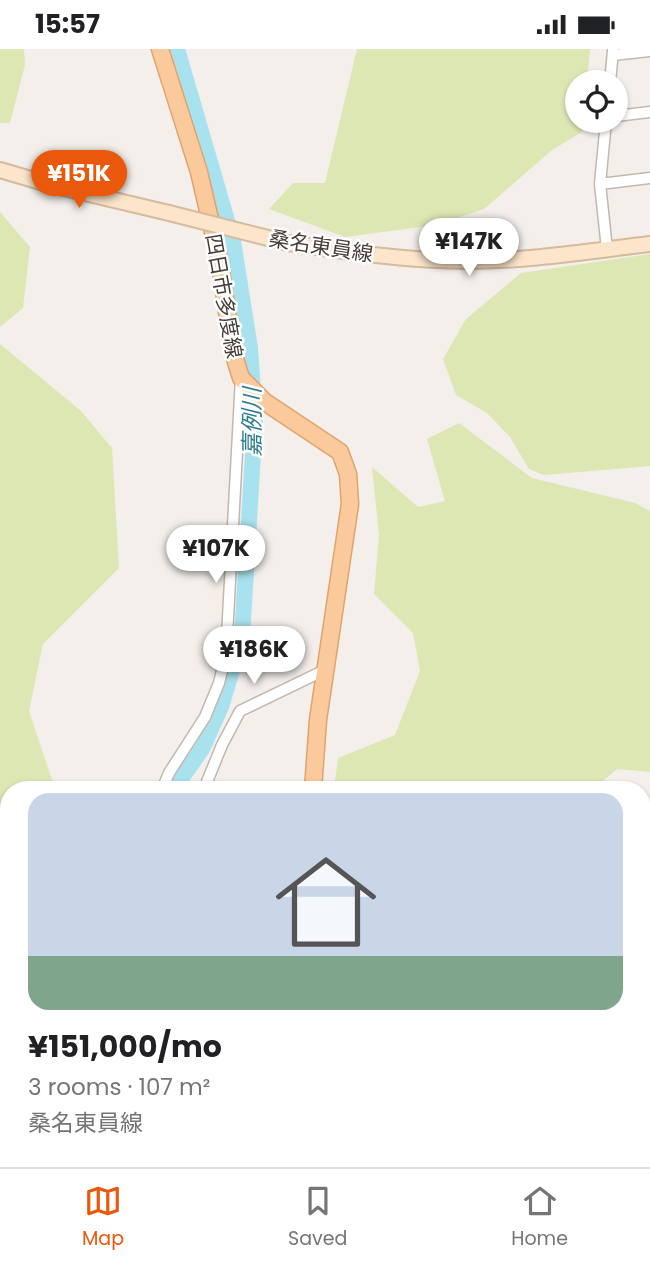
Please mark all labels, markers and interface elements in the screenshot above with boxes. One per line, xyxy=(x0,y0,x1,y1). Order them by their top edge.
text: 15:57 xyxy=(35,6,100,42)
map controls xyxy=(565,70,628,133)
button: locate xyxy=(565,70,628,133)
pin: ¥151K xyxy=(30,151,128,210)
text: ¥151K xyxy=(47,157,111,189)
pin: ¥147K xyxy=(420,219,518,278)
street label: 桑名東員線 xyxy=(267,223,375,269)
text: ¥147K xyxy=(435,225,503,257)
street label: 四日市多度線 xyxy=(199,231,249,361)
water label: 嘉例川 xyxy=(236,385,268,457)
pin: ¥107K xyxy=(167,525,265,585)
text: ¥107K xyxy=(182,532,250,564)
pin: ¥186K xyxy=(205,627,303,686)
text: ¥186K xyxy=(219,633,289,665)
icon: home xyxy=(263,839,389,965)
text: ¥151,000/mo xyxy=(28,1025,222,1068)
text: 3 rooms · 107 m² xyxy=(28,1071,210,1103)
text: 桑名東員線 xyxy=(28,1107,143,1139)
tab: Map xyxy=(82,1182,124,1253)
tab: Saved xyxy=(288,1182,347,1253)
tab: Home xyxy=(511,1182,568,1253)

